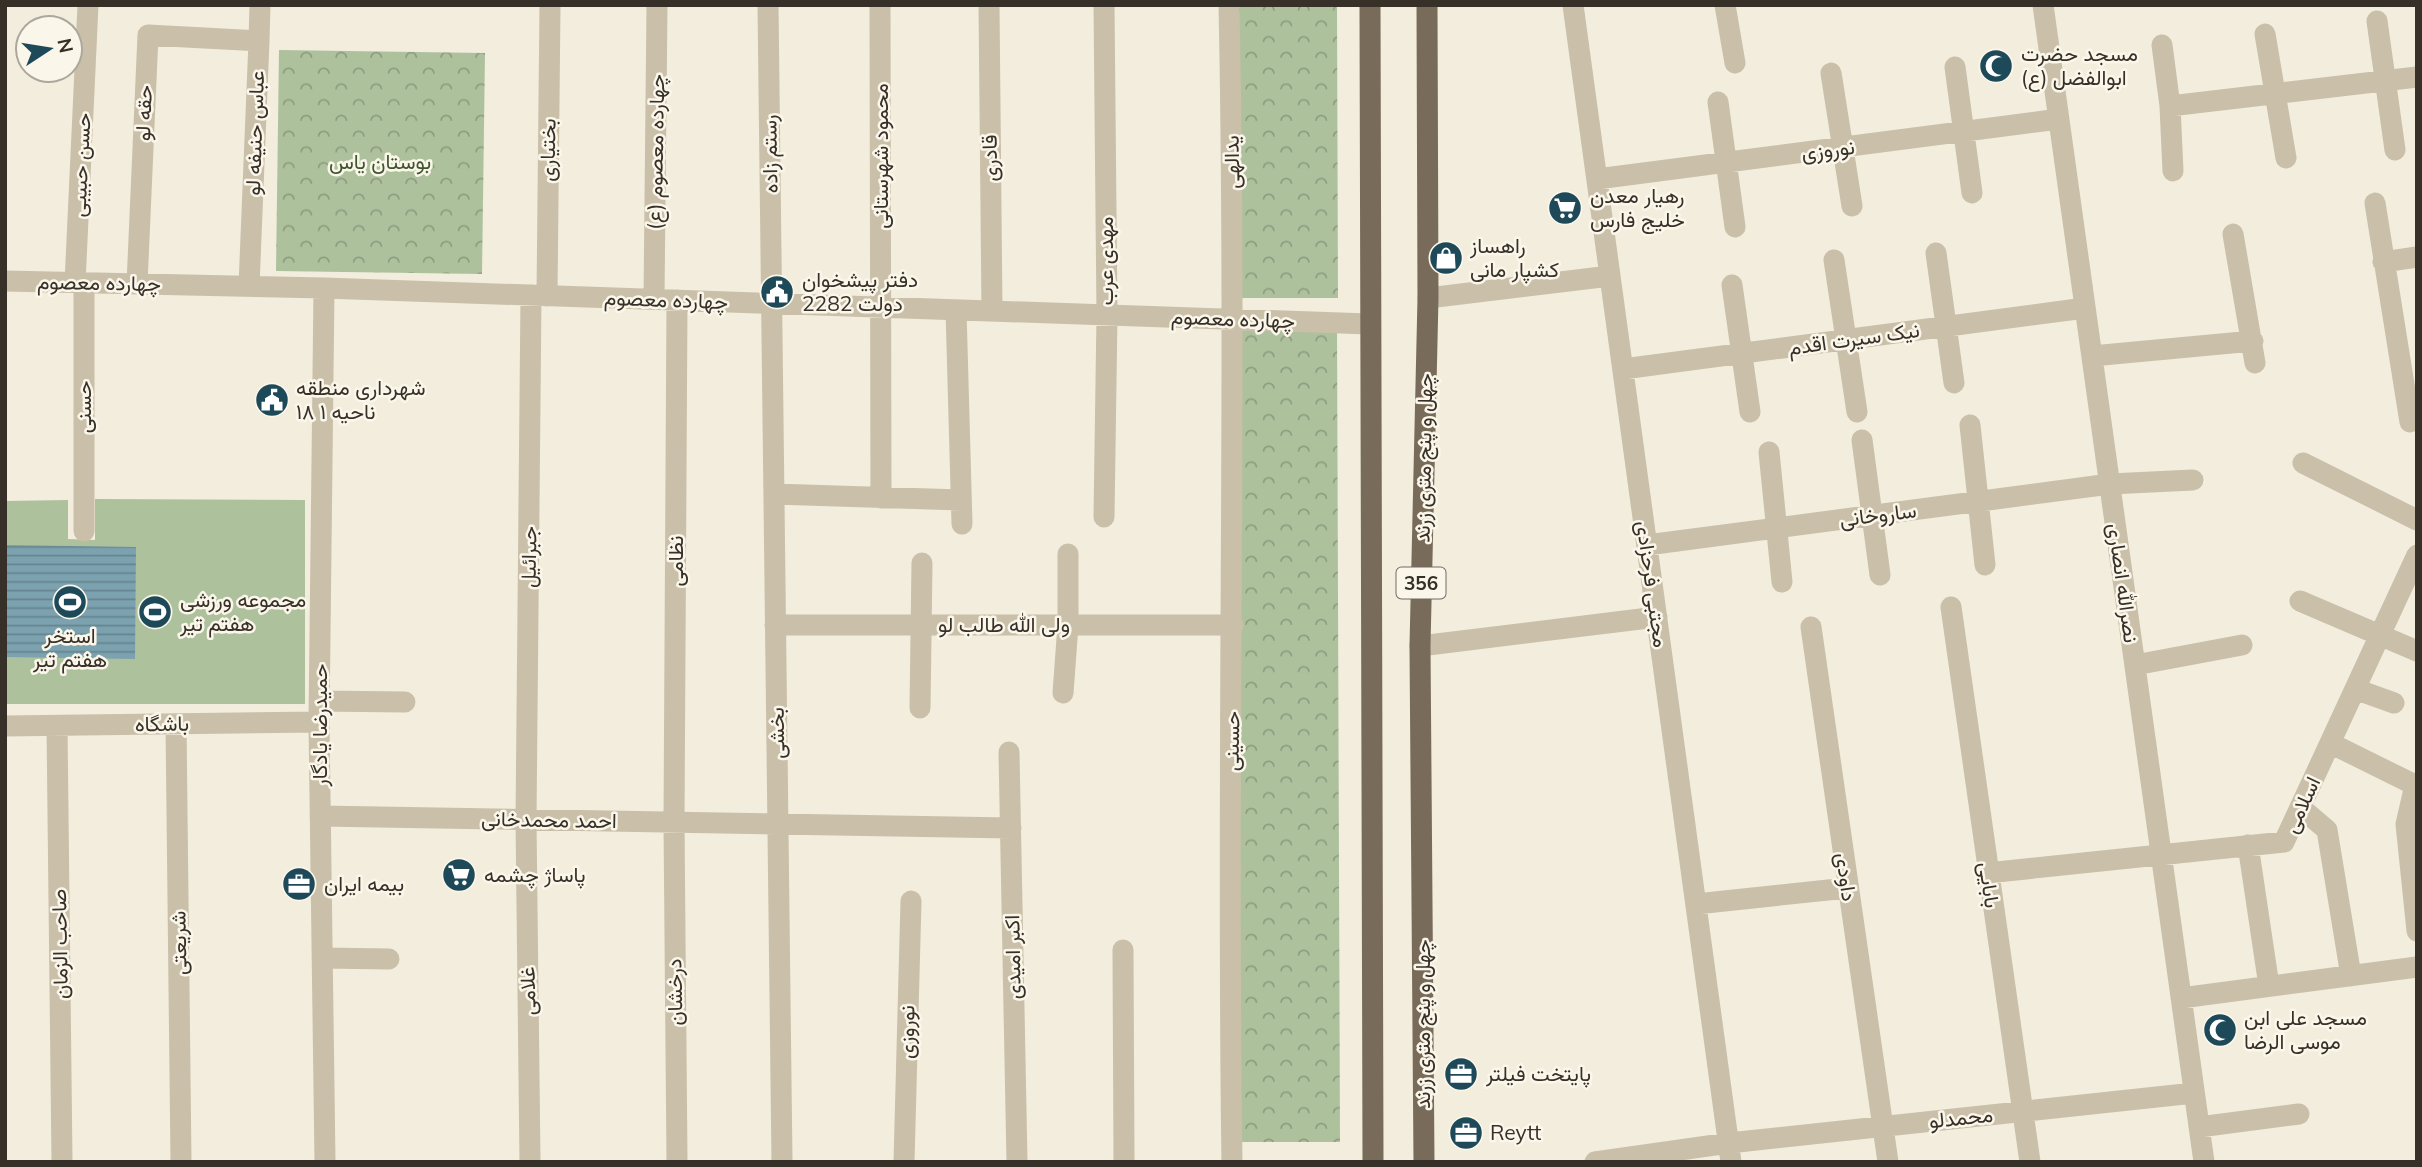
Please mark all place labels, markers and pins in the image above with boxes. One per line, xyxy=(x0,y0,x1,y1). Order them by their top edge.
place label: مسجد حضرت ابوالفضل (ع) xyxy=(2021,40,2138,92)
mosque icon: مسجد حضرت ابوالفضل (ع) xyxy=(1977,47,2015,85)
place label: رهیار معدن خلیج فارس xyxy=(1590,182,1685,234)
supermarket icon: رهیار معدن خلیج فارس xyxy=(1546,189,1584,227)
place label: راهساز کشپار مانی xyxy=(1469,232,1559,284)
shop icon: راهساز کشپار مانی xyxy=(1427,239,1465,277)
place label: دفتر پیشخوان دولت 2282 xyxy=(802,266,918,317)
public building icon: دفتر پیشخوان دولت 2282 xyxy=(758,273,796,311)
place label: شهرداری منطقه ۱۸ ناحیه ۱ xyxy=(296,374,426,424)
public building icon: شهرداری منطقه ۱۸ ناحیه ۱ xyxy=(253,381,291,419)
sports icon: استخر هفتم تیر xyxy=(51,583,89,621)
place label: مجموعه ورزشی هفتم تیر xyxy=(179,586,306,638)
sports icon: مجموعه ورزشی هفتم تیر xyxy=(136,593,174,631)
place label: استخر هفتم تیر xyxy=(32,622,107,674)
supermarket icon: پاساژ چشمه xyxy=(440,856,478,894)
place label: پاساژ چشمه xyxy=(484,861,586,889)
office icon: بیمه ایران xyxy=(280,865,318,903)
place label: بیمه ایران xyxy=(324,870,404,897)
place label: مسجد علی ابن موسی الرضا xyxy=(2244,1004,2367,1055)
mosque icon: مسجد علی ابن موسی الرضا xyxy=(2201,1011,2239,1049)
office icon: پایتخت فیلتر xyxy=(1442,1055,1480,1093)
place label: پایتخت فیلتر xyxy=(1485,1060,1591,1088)
office icon: Reytt xyxy=(1447,1114,1485,1152)
place label: Reytt xyxy=(1490,1119,1541,1145)

